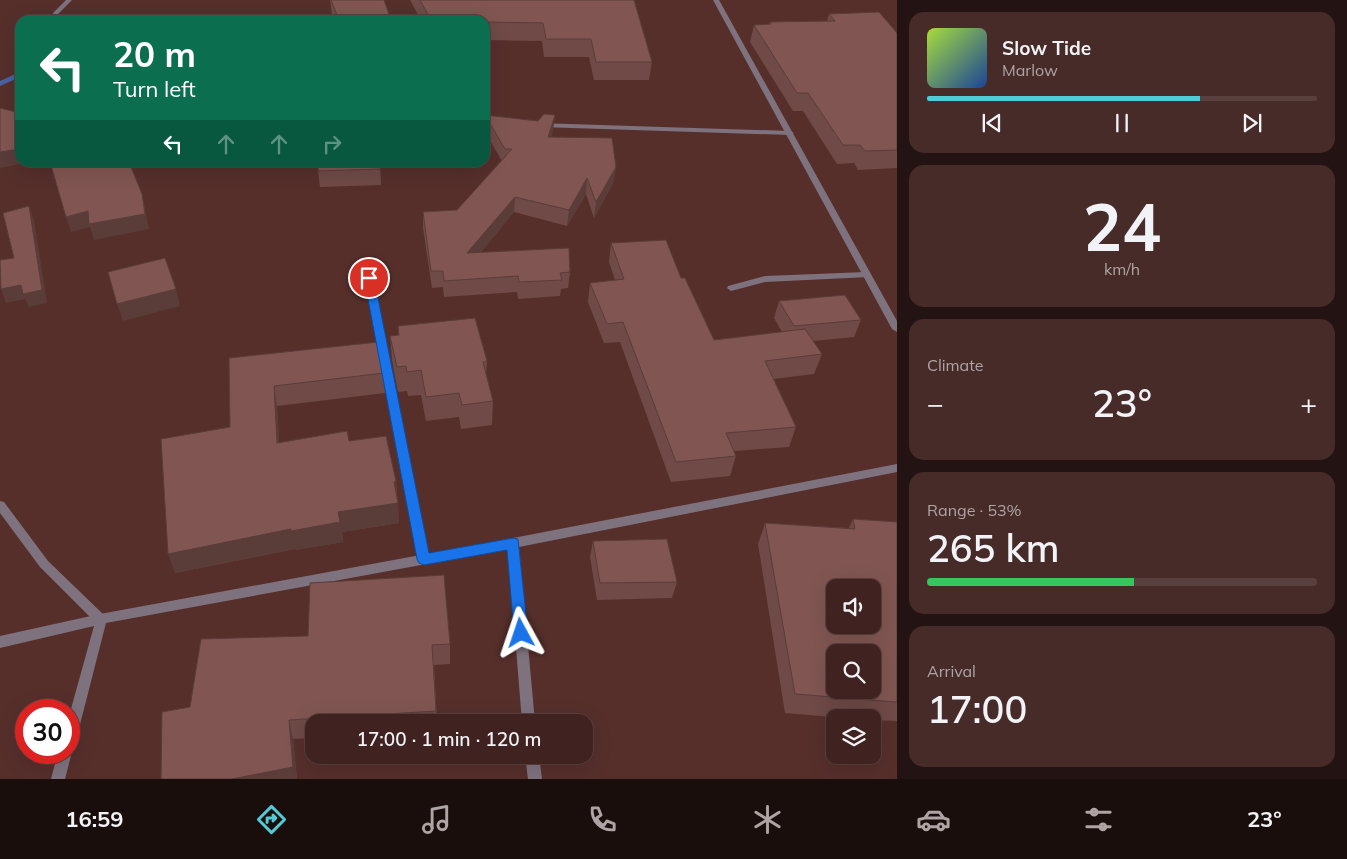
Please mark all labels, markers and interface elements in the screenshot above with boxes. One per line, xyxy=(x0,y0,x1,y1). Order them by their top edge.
text: 20 m xyxy=(113,32,196,76)
icon: left xyxy=(30,35,95,100)
text: Slow Tide xyxy=(1002,36,1091,60)
text: Marlow xyxy=(1002,60,1058,80)
text: Turn left xyxy=(113,75,196,103)
icon: previous xyxy=(978,109,1006,137)
icon: pause xyxy=(1108,109,1136,137)
icon: next xyxy=(1238,109,1266,137)
icon: left xyxy=(159,130,187,158)
icon: ahead xyxy=(212,130,240,158)
icon: ahead xyxy=(265,130,293,158)
icon: right xyxy=(318,130,346,158)
text: 24 xyxy=(1083,186,1161,267)
pin xyxy=(348,257,390,299)
text: km/h xyxy=(1104,259,1140,279)
icon: arrive xyxy=(355,264,383,292)
text: Climate xyxy=(927,355,983,375)
text: 23° xyxy=(1092,379,1152,427)
text: − xyxy=(927,386,944,421)
text: + xyxy=(1300,386,1317,421)
text: Range · 53% xyxy=(927,500,1022,520)
text: 265 km xyxy=(927,524,1060,572)
map controls xyxy=(826,579,881,764)
button: sound xyxy=(826,579,881,634)
position arrow xyxy=(494,606,546,658)
button: search xyxy=(826,644,881,699)
text: Arrival xyxy=(927,661,976,681)
text: 17:00 xyxy=(927,685,1027,733)
speed limit sign: 30 xyxy=(15,699,80,764)
button: layers xyxy=(826,709,881,764)
text: 17:00 · 1 min · 120 m xyxy=(356,727,542,751)
icon: directions xyxy=(254,802,289,837)
icon: music xyxy=(419,802,454,837)
icon: phone xyxy=(585,802,620,837)
icon: climate xyxy=(750,802,785,837)
icon: car xyxy=(916,802,951,837)
icon: filters xyxy=(1081,802,1116,837)
text: 16:59 xyxy=(65,805,124,833)
text: 23° xyxy=(1247,805,1282,833)

